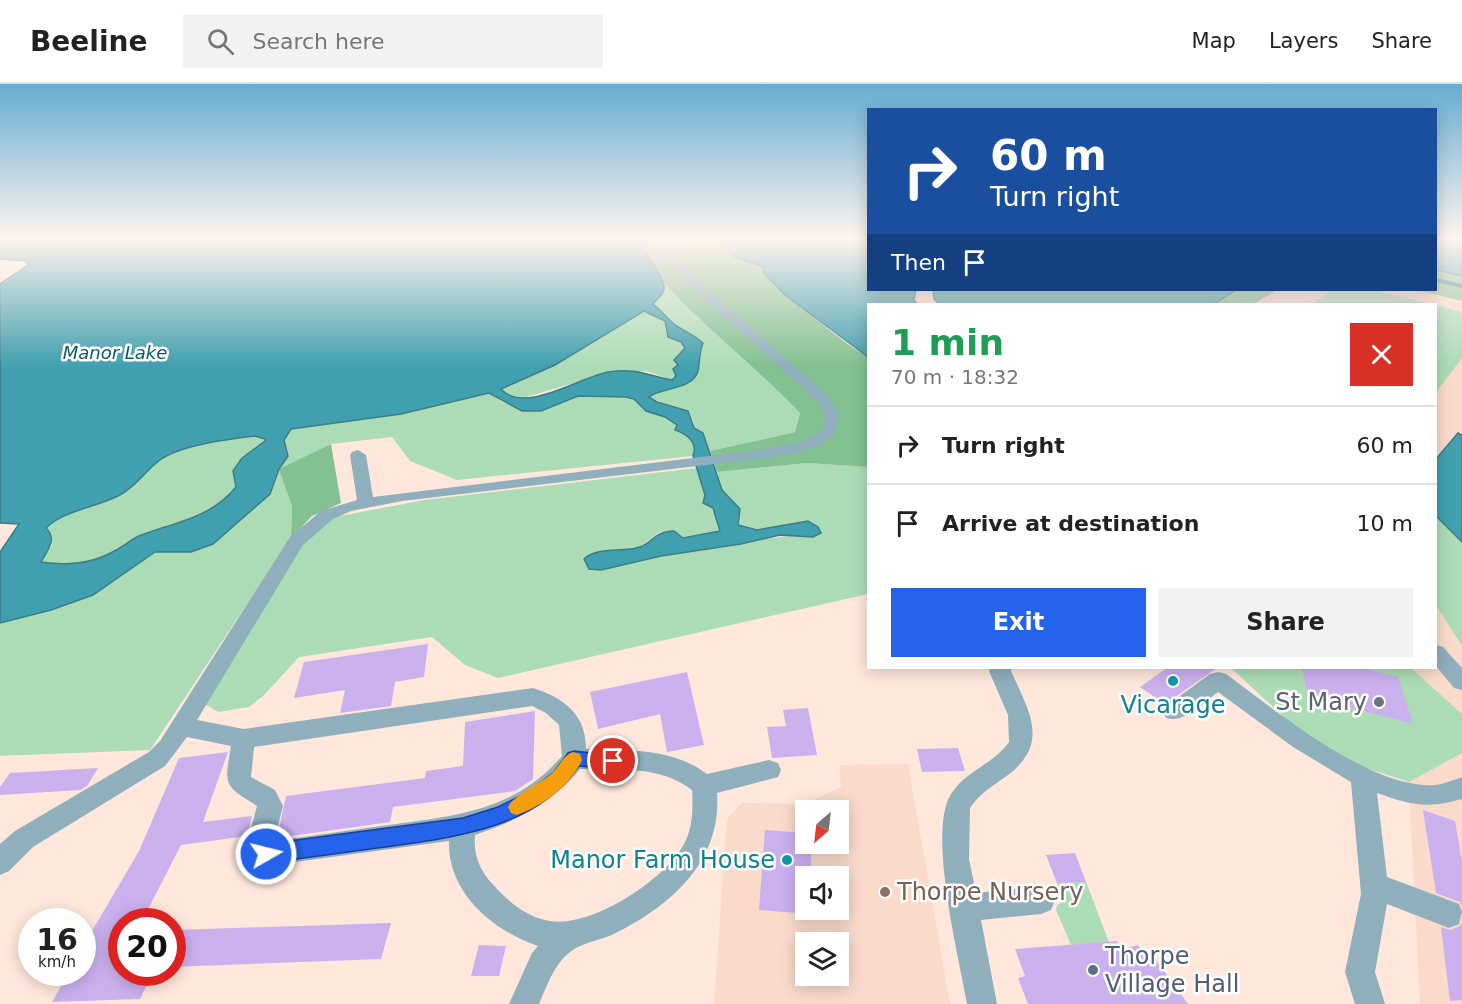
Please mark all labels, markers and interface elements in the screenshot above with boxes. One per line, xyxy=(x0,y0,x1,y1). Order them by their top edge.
search box xyxy=(183,14,603,68)
text: Beeline xyxy=(30,25,147,58)
icon: search xyxy=(204,25,237,58)
text: Search here xyxy=(252,29,385,54)
text: Map xyxy=(1192,29,1236,53)
text: Layers xyxy=(1269,29,1338,53)
text: Share xyxy=(1371,29,1432,53)
text: 60 m xyxy=(990,131,1107,180)
icon: right xyxy=(891,132,969,210)
text: Turn right xyxy=(990,181,1119,212)
icon: arrive xyxy=(958,246,991,279)
text: Then xyxy=(891,250,946,275)
text: 1 min xyxy=(891,322,1004,363)
button: close xyxy=(1350,323,1413,386)
water label: Manor Lake xyxy=(63,342,167,363)
text: 70 m · 18:32 xyxy=(891,365,1019,389)
icon: right xyxy=(891,429,924,462)
text: Turn right xyxy=(942,433,1065,458)
text: 60 m xyxy=(1357,433,1413,458)
icon: arrive xyxy=(891,507,924,540)
text: Arrive at destination xyxy=(942,511,1199,536)
text: 10 m xyxy=(1357,511,1413,536)
button: Exit xyxy=(891,588,1146,657)
button: Share xyxy=(1158,588,1413,657)
marker: Vicarage xyxy=(1166,674,1180,688)
place label: St Mary xyxy=(1275,688,1367,716)
place label: Vicarage xyxy=(1120,691,1226,719)
marker: St Mary xyxy=(1372,695,1386,709)
pin xyxy=(587,735,638,786)
icon: arrive xyxy=(596,744,629,777)
north arrow xyxy=(795,800,849,854)
map controls xyxy=(795,800,849,986)
position arrow xyxy=(234,822,298,886)
place label: Manor Farm House xyxy=(550,846,775,874)
marker: Manor Farm House xyxy=(780,853,794,867)
button: sound xyxy=(795,866,849,920)
place label: Thorpe Nursery xyxy=(896,878,1083,906)
marker: Thorpe Nursery xyxy=(878,885,892,899)
speed limit sign: 20 xyxy=(108,908,186,986)
text: 16 xyxy=(36,922,78,957)
button: layers xyxy=(795,932,849,986)
place label: Thorpe Village Hall xyxy=(1104,942,1239,998)
text: km/h xyxy=(38,953,76,971)
marker: Thorpe Village Hall xyxy=(1086,963,1100,977)

